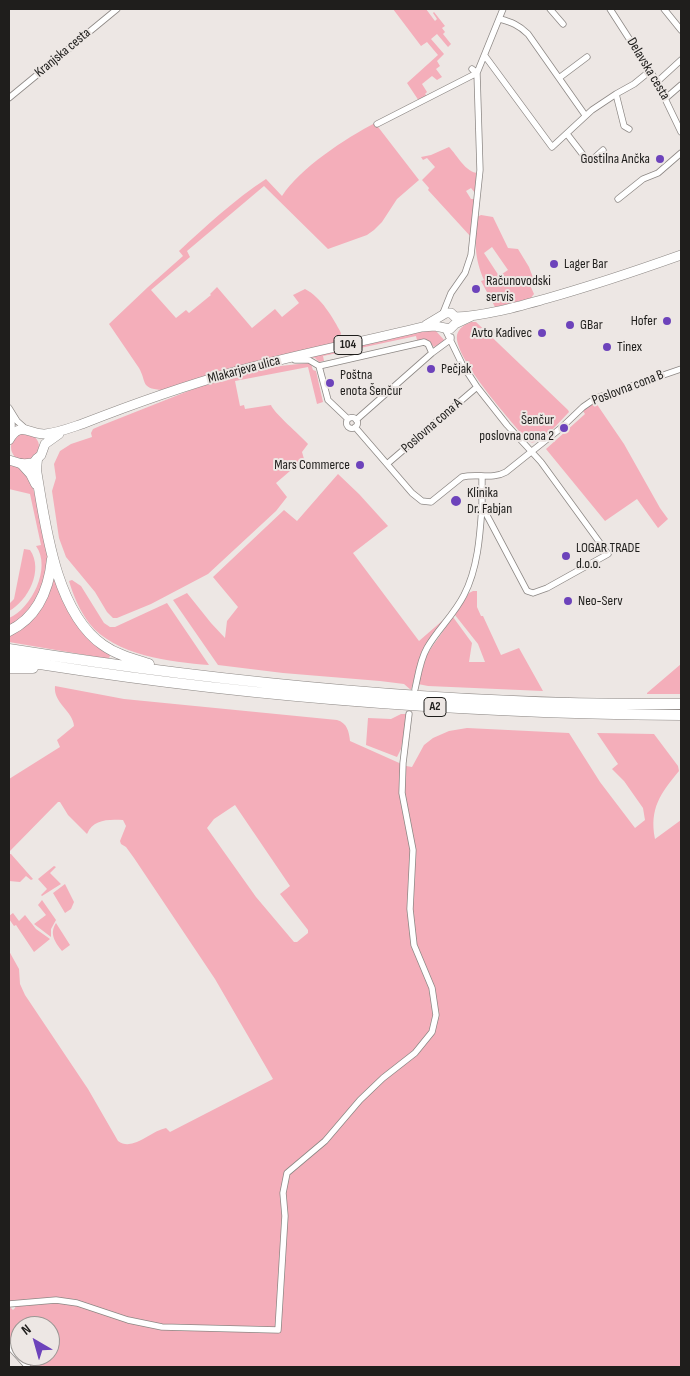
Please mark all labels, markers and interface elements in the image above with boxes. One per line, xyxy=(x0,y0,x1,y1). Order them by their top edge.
street label: Kranjska cesta xyxy=(32,25,94,81)
street label: Delavska cesta xyxy=(623,35,673,103)
place label: Gostilna Ančka xyxy=(580,151,650,167)
marker: Gostilna Ančka xyxy=(654,153,666,165)
place label: Lager Bar xyxy=(564,256,608,272)
marker: Lager Bar xyxy=(548,258,560,270)
place label: Računovodski servis xyxy=(486,273,551,306)
marker: Računovodski servis xyxy=(470,283,482,295)
place label: Hofer xyxy=(631,313,657,329)
marker: Hofer xyxy=(661,315,673,327)
place label: GBar xyxy=(580,317,603,333)
marker: GBar xyxy=(564,319,576,331)
place label: Avto Kadivec xyxy=(472,325,532,341)
marker: Avto Kadivec xyxy=(536,327,548,339)
road number: 104 xyxy=(334,336,362,354)
place label: Tinex xyxy=(617,339,642,355)
marker: Tinex xyxy=(601,341,613,353)
street label: Mlakarjeva ulica xyxy=(206,352,282,388)
place label: Pečjak xyxy=(441,361,471,377)
marker: Pečjak xyxy=(425,363,437,375)
place label: Poštna enota Šenčur xyxy=(340,367,402,400)
street label: Poslovna cona B xyxy=(590,367,666,409)
marker: Poštna enota Šenčur xyxy=(324,377,336,389)
street label: Poslovna cona A xyxy=(398,395,466,457)
place label: Šenčur poslovna cona 2 xyxy=(479,412,554,444)
marker: Šenčur poslovna cona 2 xyxy=(558,422,570,434)
place label: Mars Commerce xyxy=(274,457,350,473)
marker: Mars Commerce xyxy=(354,459,366,471)
place label: Klinika Dr. Fabjan xyxy=(467,485,512,518)
marker: Klinika Dr. Fabjan xyxy=(449,494,463,508)
place label: LOGAR TRADE d.o.o. xyxy=(576,540,640,572)
marker: LOGAR TRADE d.o.o. xyxy=(560,550,572,562)
place label: Neo-Serv xyxy=(578,593,623,609)
marker: Neo-Serv xyxy=(562,595,574,607)
road number: A2 xyxy=(424,698,446,716)
north arrow xyxy=(10,1316,60,1366)
text: N xyxy=(18,1321,34,1339)

